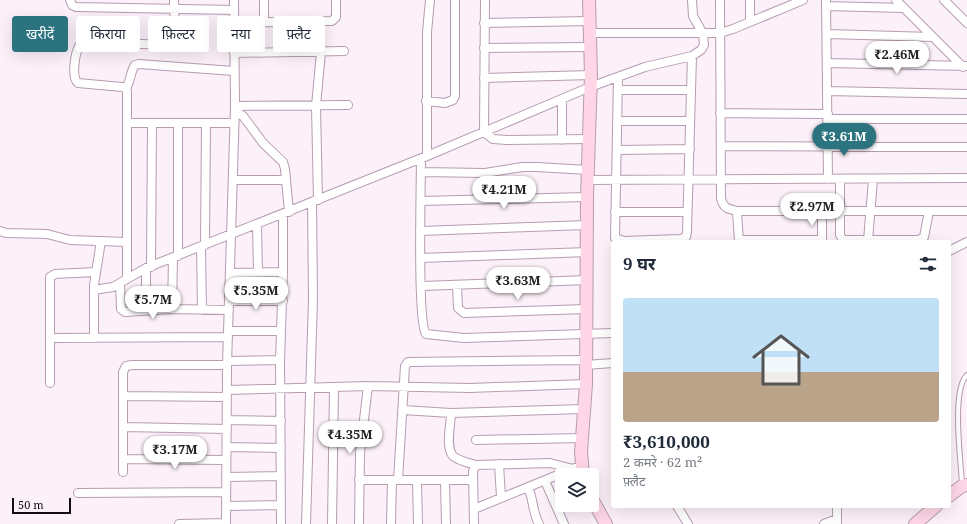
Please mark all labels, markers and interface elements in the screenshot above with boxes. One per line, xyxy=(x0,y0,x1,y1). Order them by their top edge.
chip: खरीदें xyxy=(12,16,68,52)
chip: किराया xyxy=(76,16,140,52)
chip: फ़िल्टर xyxy=(148,16,209,52)
chip: नया xyxy=(217,16,265,52)
chip: फ़्लैट xyxy=(273,16,325,52)
pin: ₹2.46M xyxy=(864,41,930,75)
text: ₹2.46M xyxy=(874,45,920,63)
pin: ₹3.61M xyxy=(811,123,877,157)
text: ₹3.61M xyxy=(821,127,867,145)
pin: ₹4.21M xyxy=(471,176,537,210)
text: ₹4.21M xyxy=(481,180,527,198)
pin: ₹2.97M xyxy=(779,193,845,227)
text: ₹2.97M xyxy=(789,197,835,215)
text: 9 घर xyxy=(623,252,656,275)
icon: filters xyxy=(917,253,939,275)
pin: ₹3.63M xyxy=(485,267,551,301)
text: ₹3.63M xyxy=(495,271,541,289)
pin: ₹5.35M xyxy=(223,277,289,311)
text: ₹5.35M xyxy=(233,281,279,299)
pin: ₹5.7M xyxy=(125,286,181,320)
text: ₹5.7M xyxy=(134,290,172,308)
icon: home xyxy=(745,324,817,396)
pin: ₹4.35M xyxy=(317,421,383,455)
text: ₹4.35M xyxy=(327,425,373,443)
text: ₹3,610,000 xyxy=(623,430,710,453)
pin: ₹3.17M xyxy=(142,436,208,470)
text: ₹3.17M xyxy=(152,440,198,458)
text: 2 कमरे · 62 m² xyxy=(623,453,702,471)
map controls xyxy=(555,468,599,512)
button: layers xyxy=(555,468,599,512)
text: फ़्लैट xyxy=(623,472,646,490)
scale bar xyxy=(12,496,71,515)
text: 50 m xyxy=(18,497,44,512)

